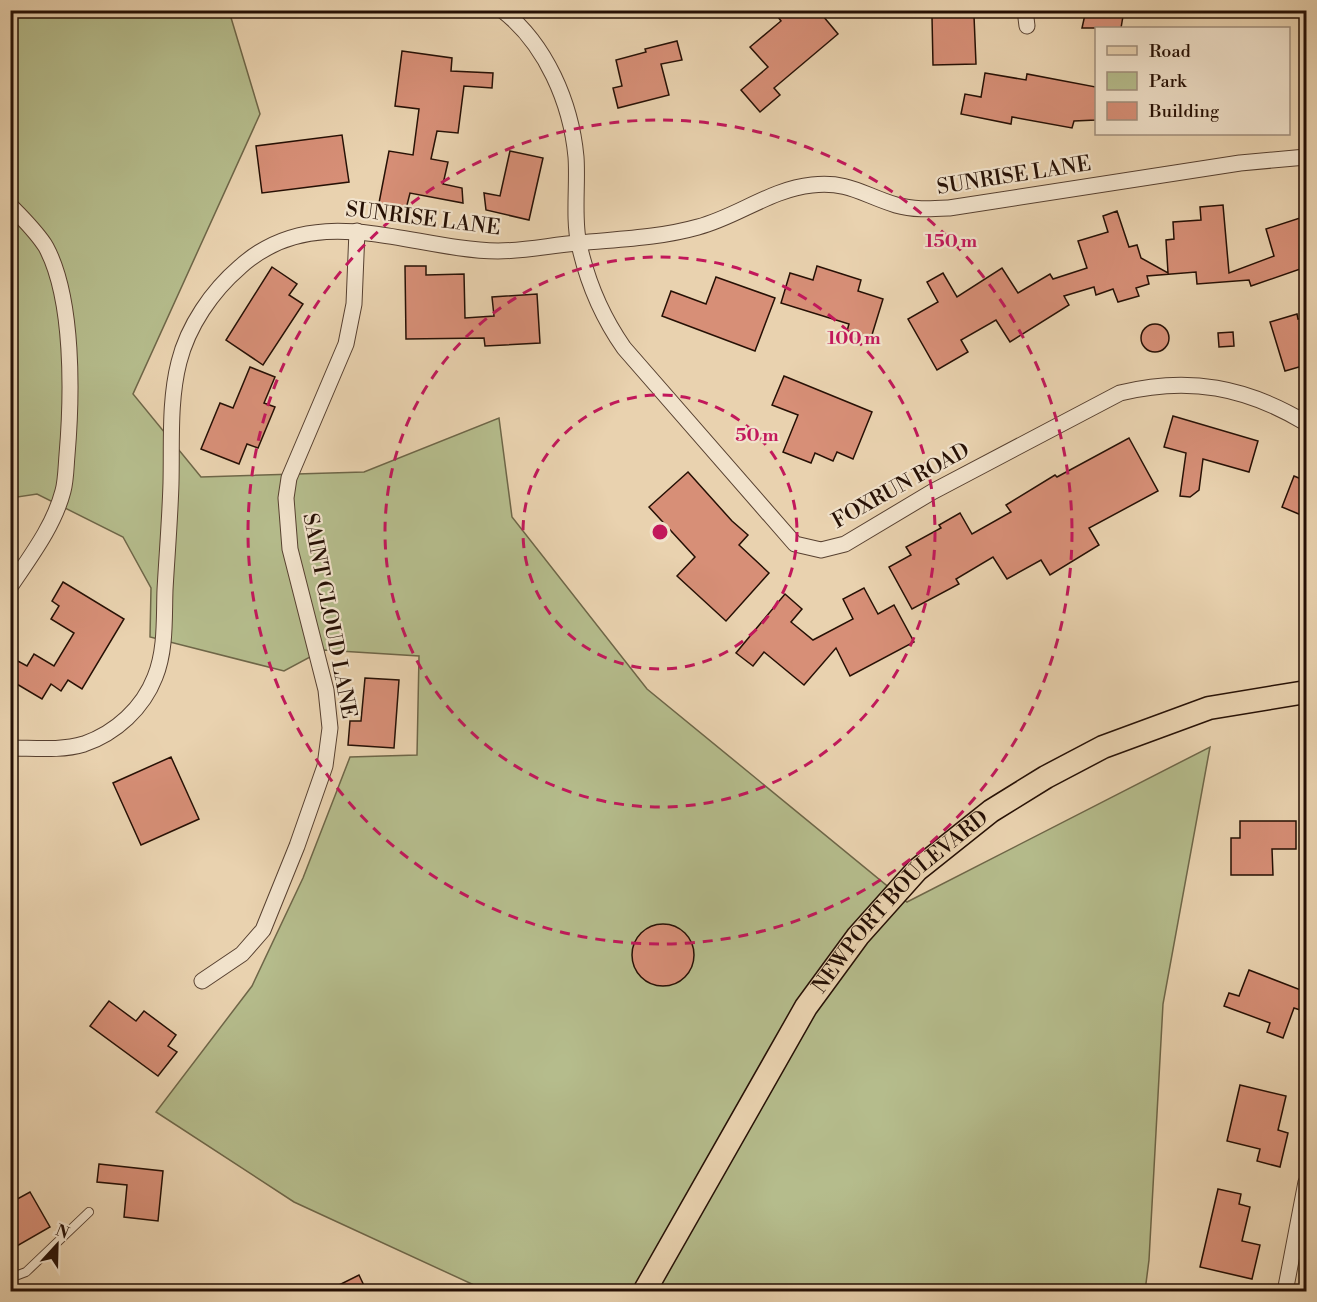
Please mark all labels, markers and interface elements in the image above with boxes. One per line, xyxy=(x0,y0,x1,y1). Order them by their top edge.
legend xyxy=(1095,27,1290,135)
text: Road xyxy=(1149,40,1192,63)
text: Park xyxy=(1149,70,1188,93)
text: Building xyxy=(1148,100,1220,123)
street label: SUNRISE LANE xyxy=(935,151,1093,201)
street label: SUNRISE LANE xyxy=(344,197,502,241)
text: 150 m xyxy=(925,230,978,253)
text: 100 m xyxy=(827,327,881,350)
text: 50 m xyxy=(735,424,779,447)
street label: FOXRUN ROAD xyxy=(828,437,974,535)
street label: SAINT CLOUD LANE xyxy=(296,511,362,721)
centre of rings xyxy=(650,522,670,542)
street label: NEWPORT BOULEVARD xyxy=(807,805,994,999)
north arrow xyxy=(27,1215,87,1275)
text: N xyxy=(53,1220,72,1244)

